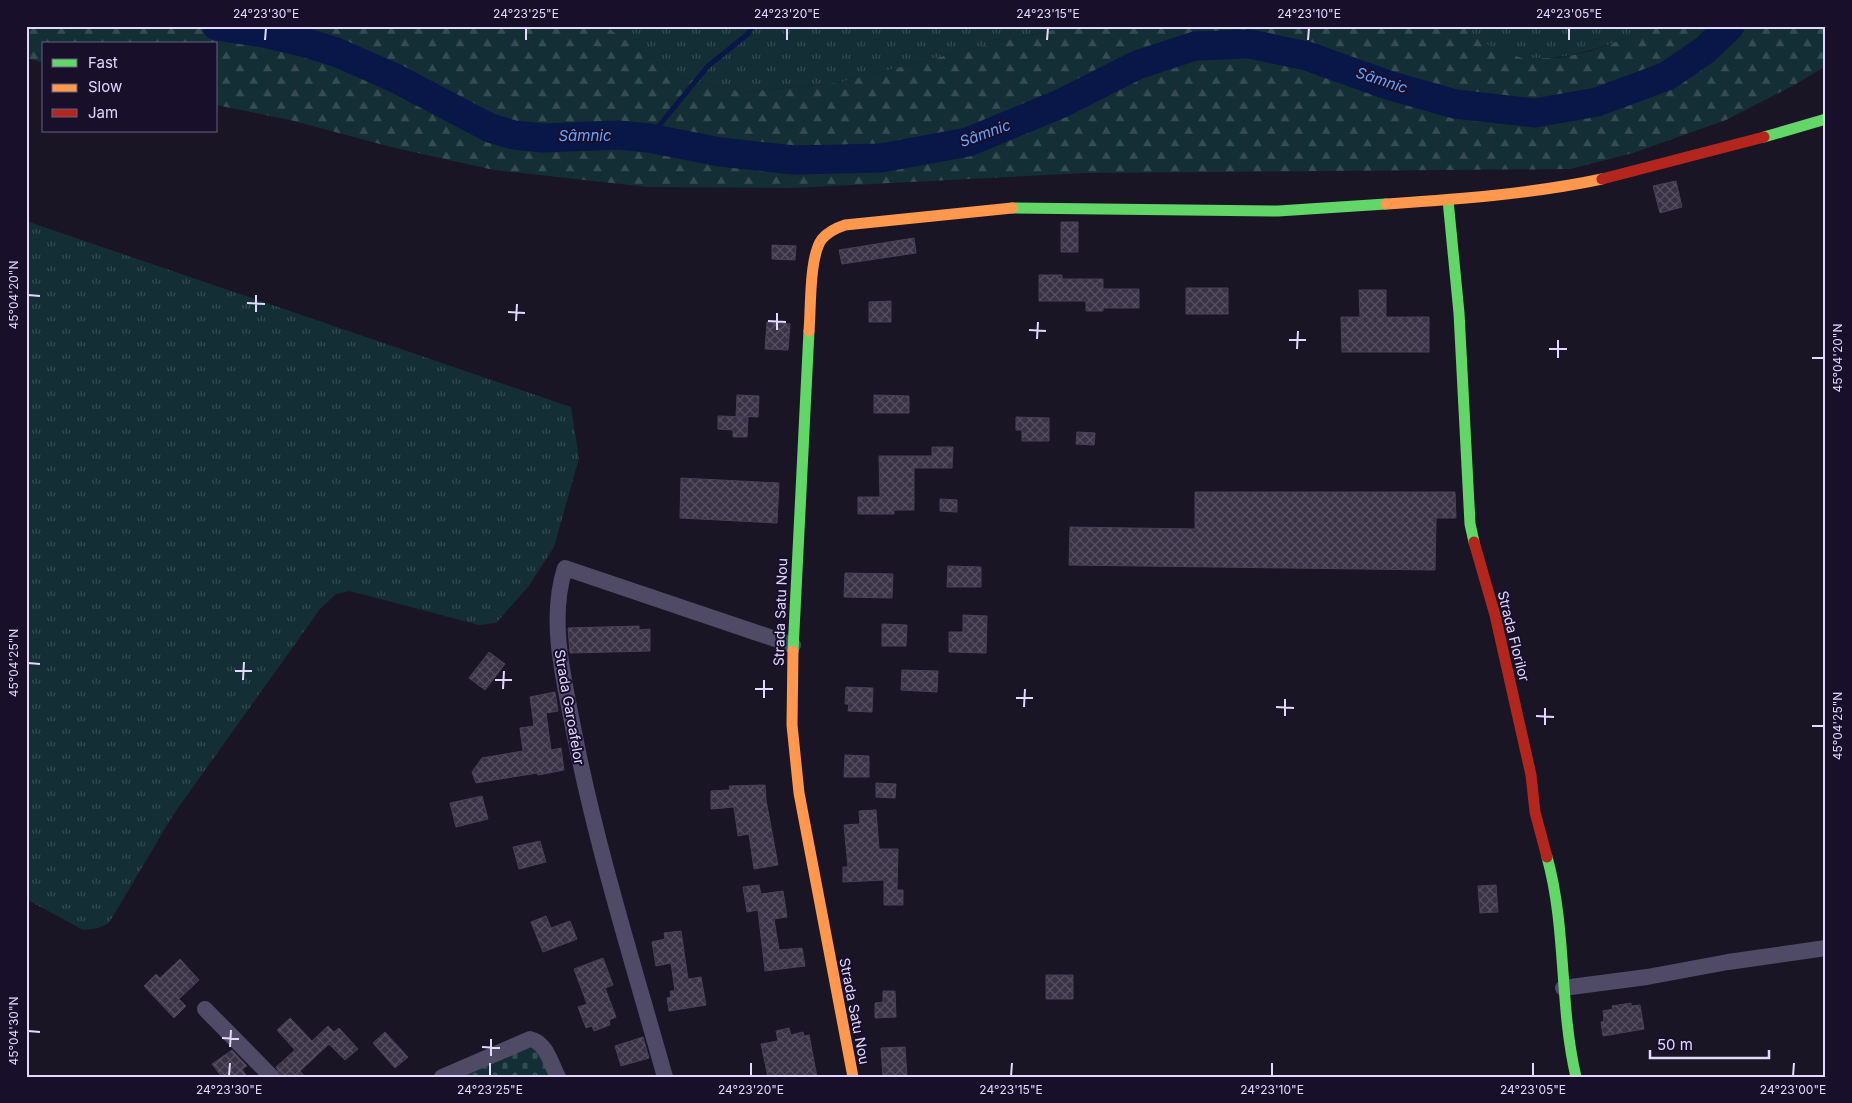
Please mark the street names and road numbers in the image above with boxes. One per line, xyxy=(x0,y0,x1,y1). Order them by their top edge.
street label: Strada Satu Nou xyxy=(770,558,790,666)
street label: Strada Florilor xyxy=(1494,589,1534,683)
street label: Strada Garoafelor xyxy=(551,648,589,766)
street label: Strada Satu Nou xyxy=(836,956,874,1066)

